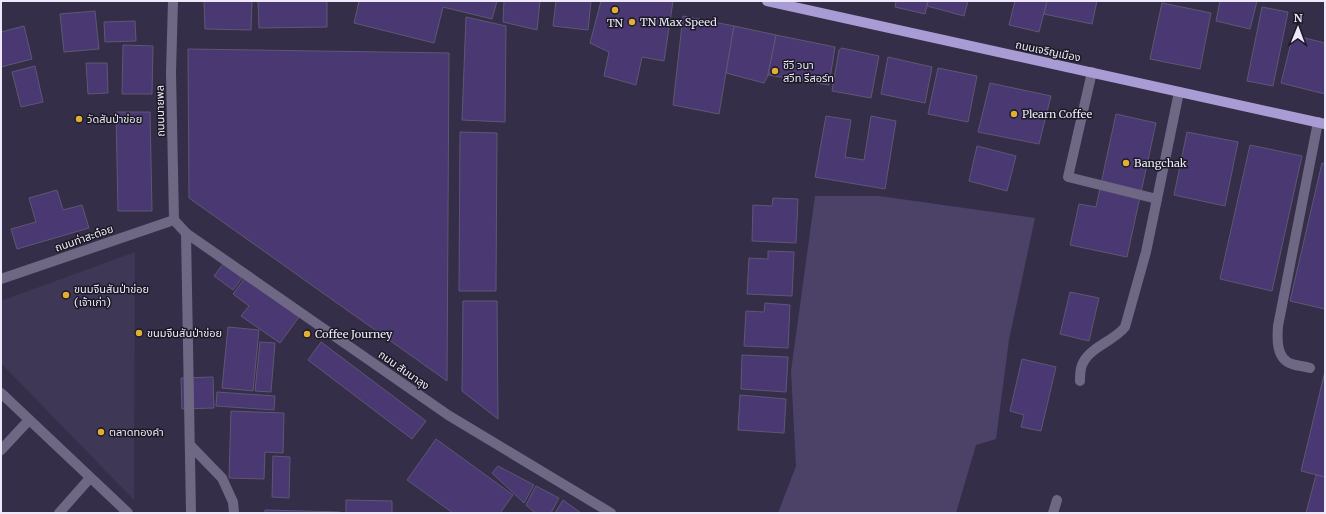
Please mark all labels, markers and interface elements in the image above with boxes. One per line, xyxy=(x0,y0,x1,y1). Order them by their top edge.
marker: TN xyxy=(610,5,620,15)
north arrow xyxy=(1278,8,1318,48)
text: N xyxy=(1294,11,1303,25)
place label: TN Max Speed xyxy=(640,15,717,29)
place label: TN xyxy=(607,16,624,30)
marker: TN Max Speed xyxy=(627,17,637,27)
street label: ถนนเจริญเมือง xyxy=(1014,37,1082,65)
place label: ชีวี วนา สวีท รีสอร์ท xyxy=(783,58,834,85)
marker: ชีวี วนา สวีท รีสอร์ท xyxy=(770,66,780,76)
street label: ถนนนายพล xyxy=(153,85,167,137)
place label: Plearn Coffee xyxy=(1022,107,1093,121)
marker: Plearn Coffee xyxy=(1009,109,1019,119)
place label: วัดสันป่าข่อย xyxy=(87,112,142,126)
marker: วัดสันป่าข่อย xyxy=(74,114,84,124)
place label: Bangchak xyxy=(1134,156,1187,170)
marker: Bangchak xyxy=(1121,158,1131,168)
street label: ถนนท่าสะต๋อย xyxy=(53,221,115,255)
place label: ขนมจีนสันป่าข่อย (เจ้าเก่า) xyxy=(74,282,149,309)
marker: ขนมจีนสันป่าข่อย (เจ้าเก่า) xyxy=(61,290,71,300)
place label: ขนมจีนสันป่าข่อย xyxy=(147,326,222,340)
place label: Coffee Journey xyxy=(315,327,393,341)
marker: ขนมจีนสันป่าข่อย xyxy=(134,328,144,338)
marker: Coffee Journey xyxy=(302,329,312,339)
street label: ถนน สันนาลุง xyxy=(376,347,432,393)
place label: ตลาดทองคำ xyxy=(109,425,164,439)
marker: ตลาดทองคำ xyxy=(96,427,106,437)

